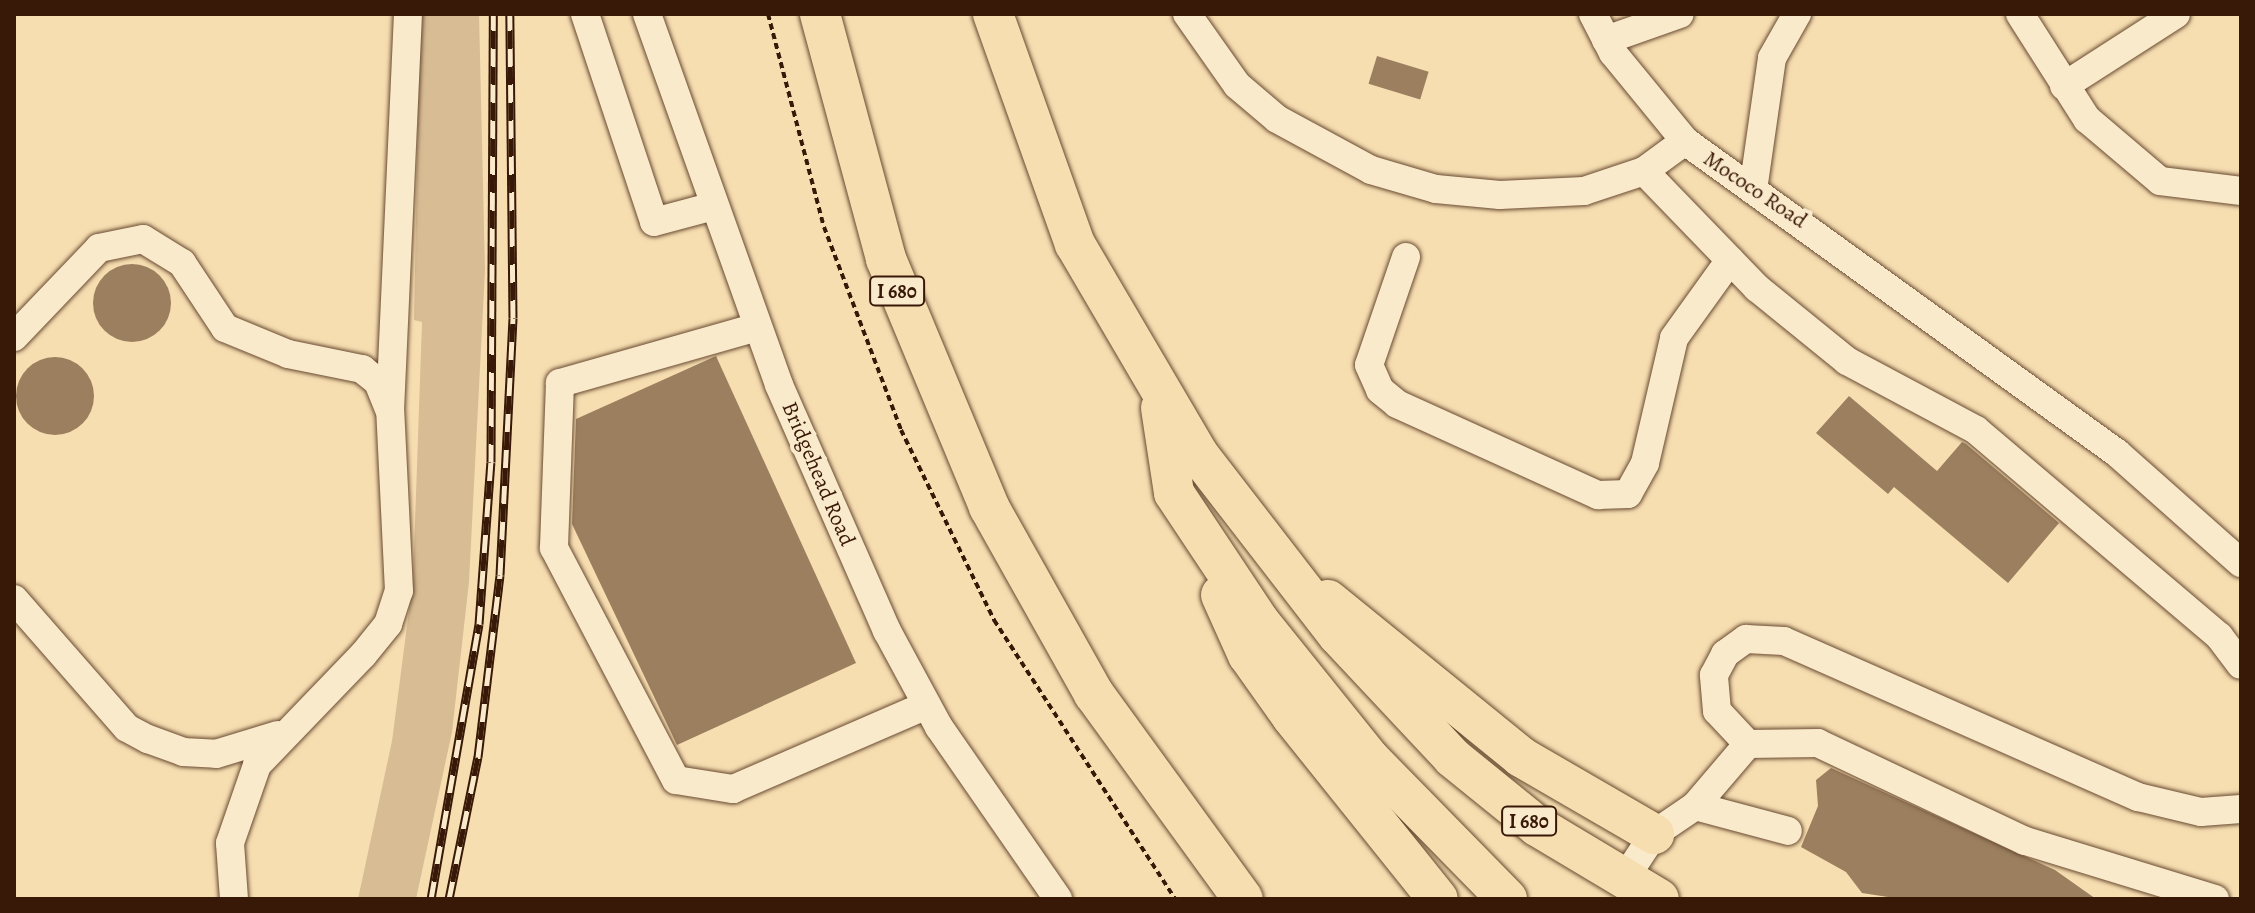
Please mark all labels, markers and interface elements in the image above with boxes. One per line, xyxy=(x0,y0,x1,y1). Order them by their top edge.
street label: Mococo Road xyxy=(1698,146,1812,234)
road number: I 680 xyxy=(869,275,925,307)
street label: Bridgehead Road xyxy=(776,398,860,550)
road number: I 680 xyxy=(1501,805,1557,837)

